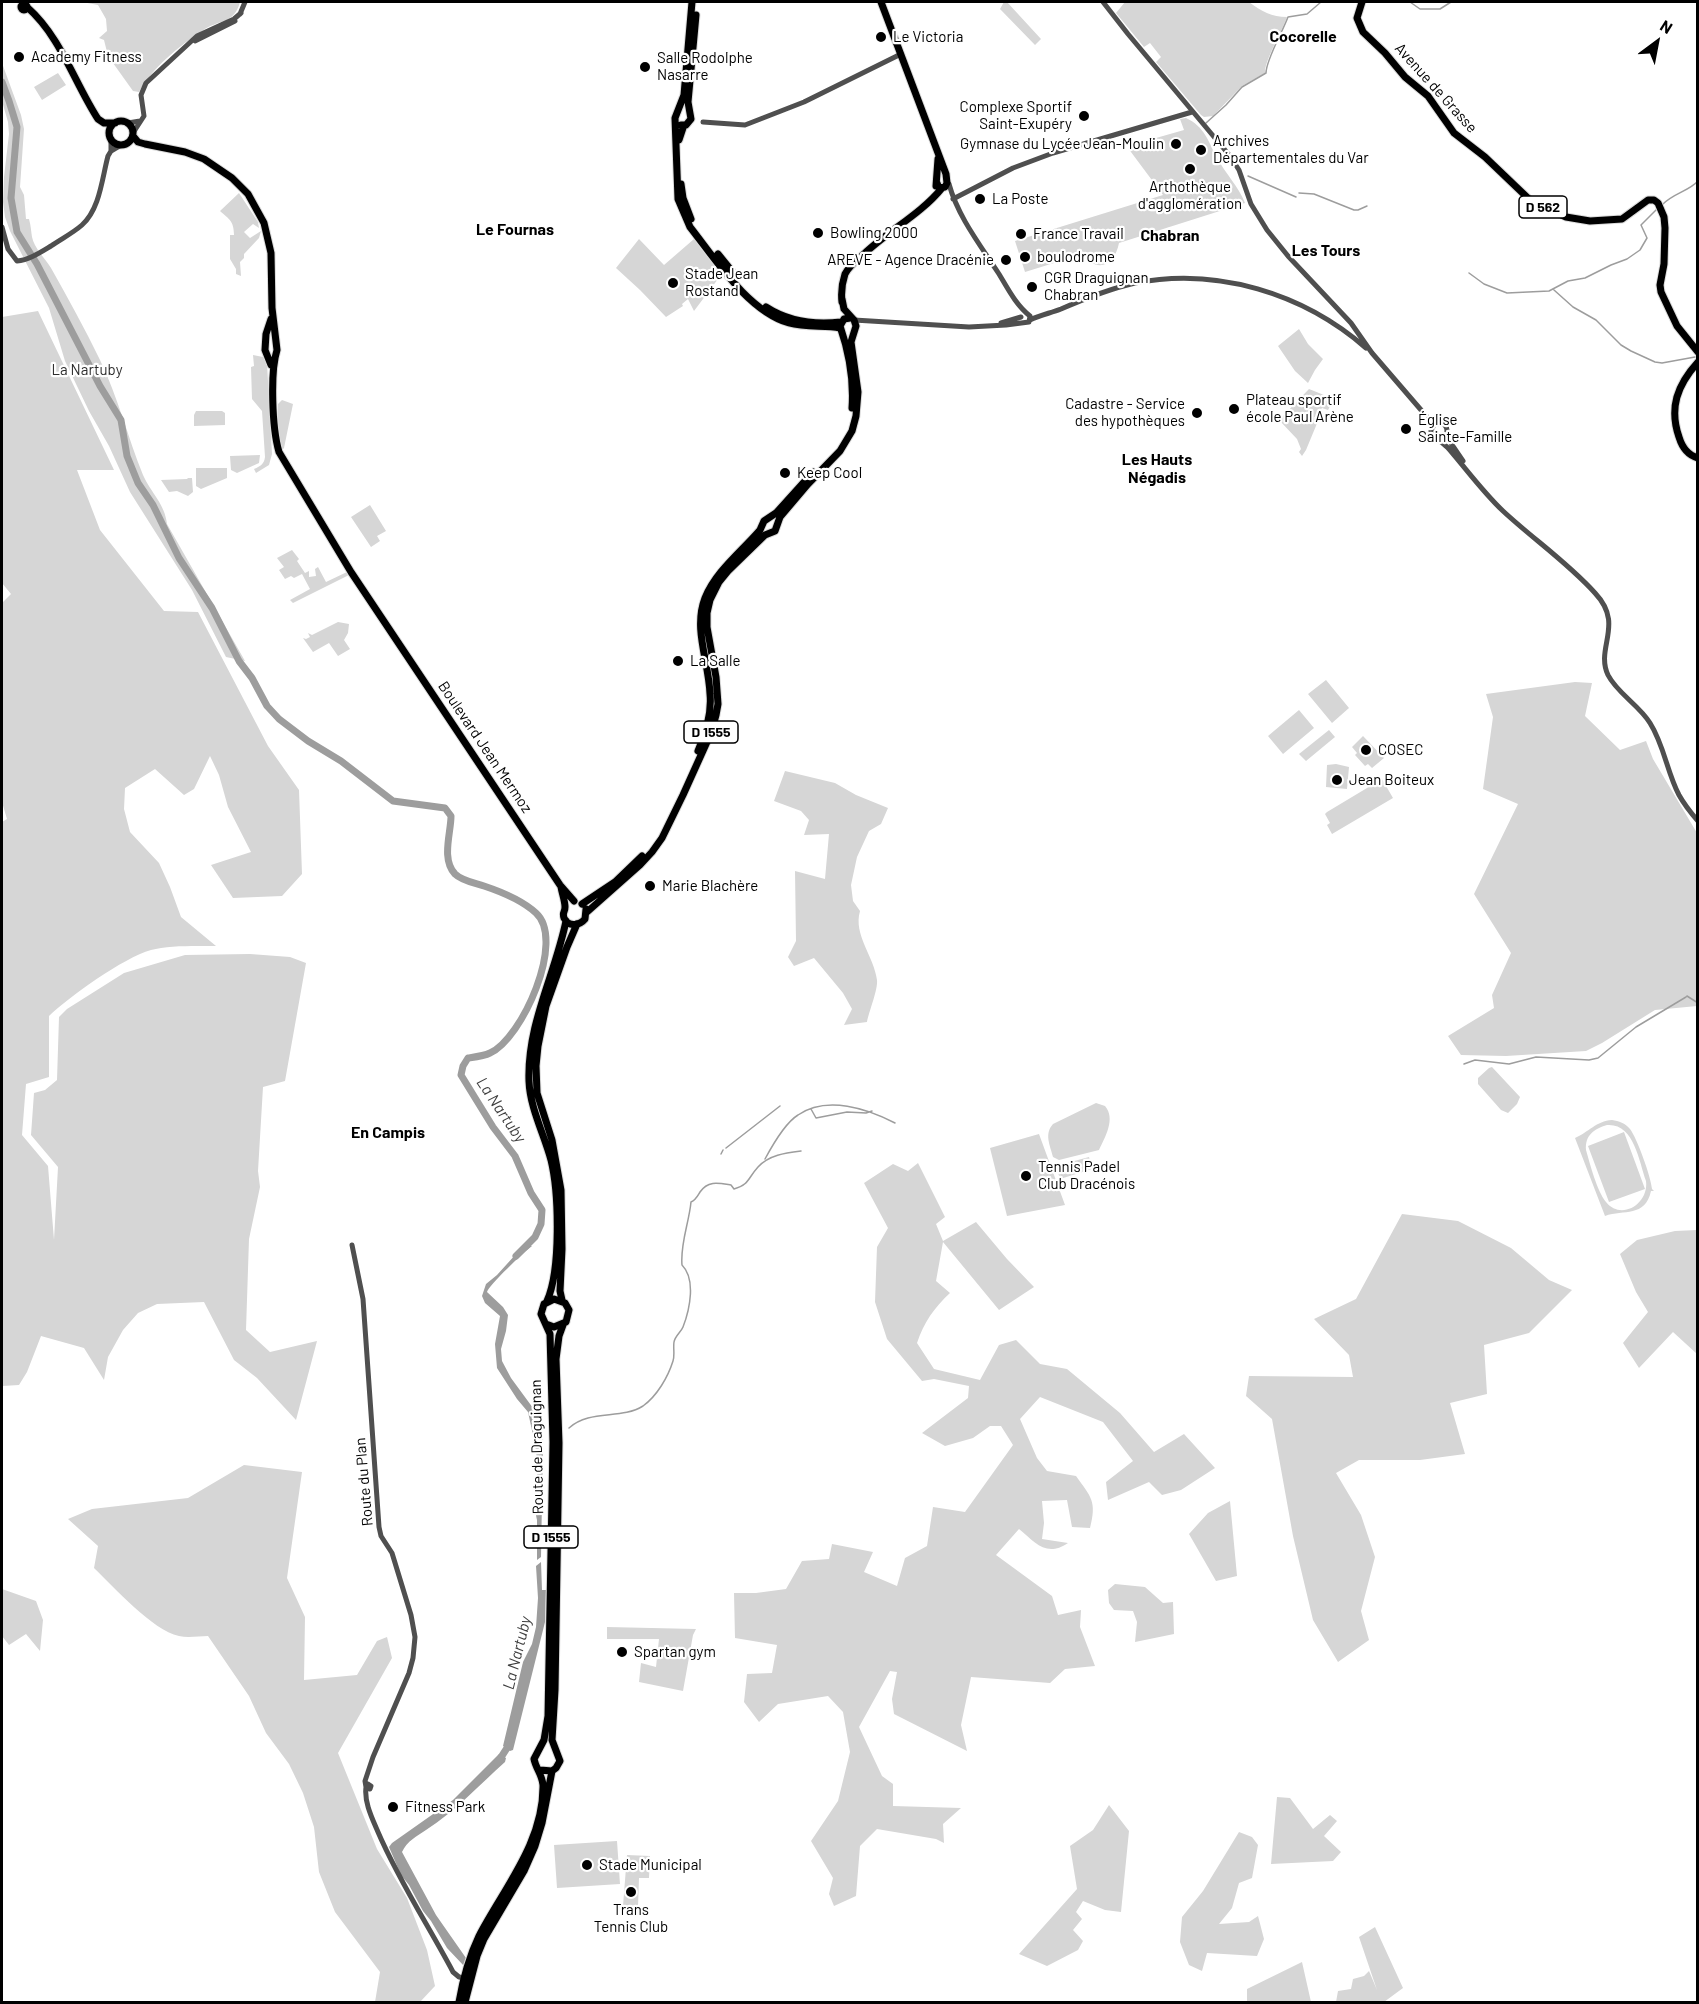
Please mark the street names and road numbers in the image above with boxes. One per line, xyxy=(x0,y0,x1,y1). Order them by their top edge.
street label: Avenue de Grasse xyxy=(1391,39,1481,137)
road number: D 562 xyxy=(1519,196,1567,218)
street label: Boulevard Jean Mermoz xyxy=(434,678,536,816)
road number: D 1555 xyxy=(684,721,738,743)
street label: Route de Draguignan xyxy=(527,1379,547,1515)
street label: Route du Plan xyxy=(351,1437,377,1527)
road number: D 1555 xyxy=(524,1526,578,1548)

